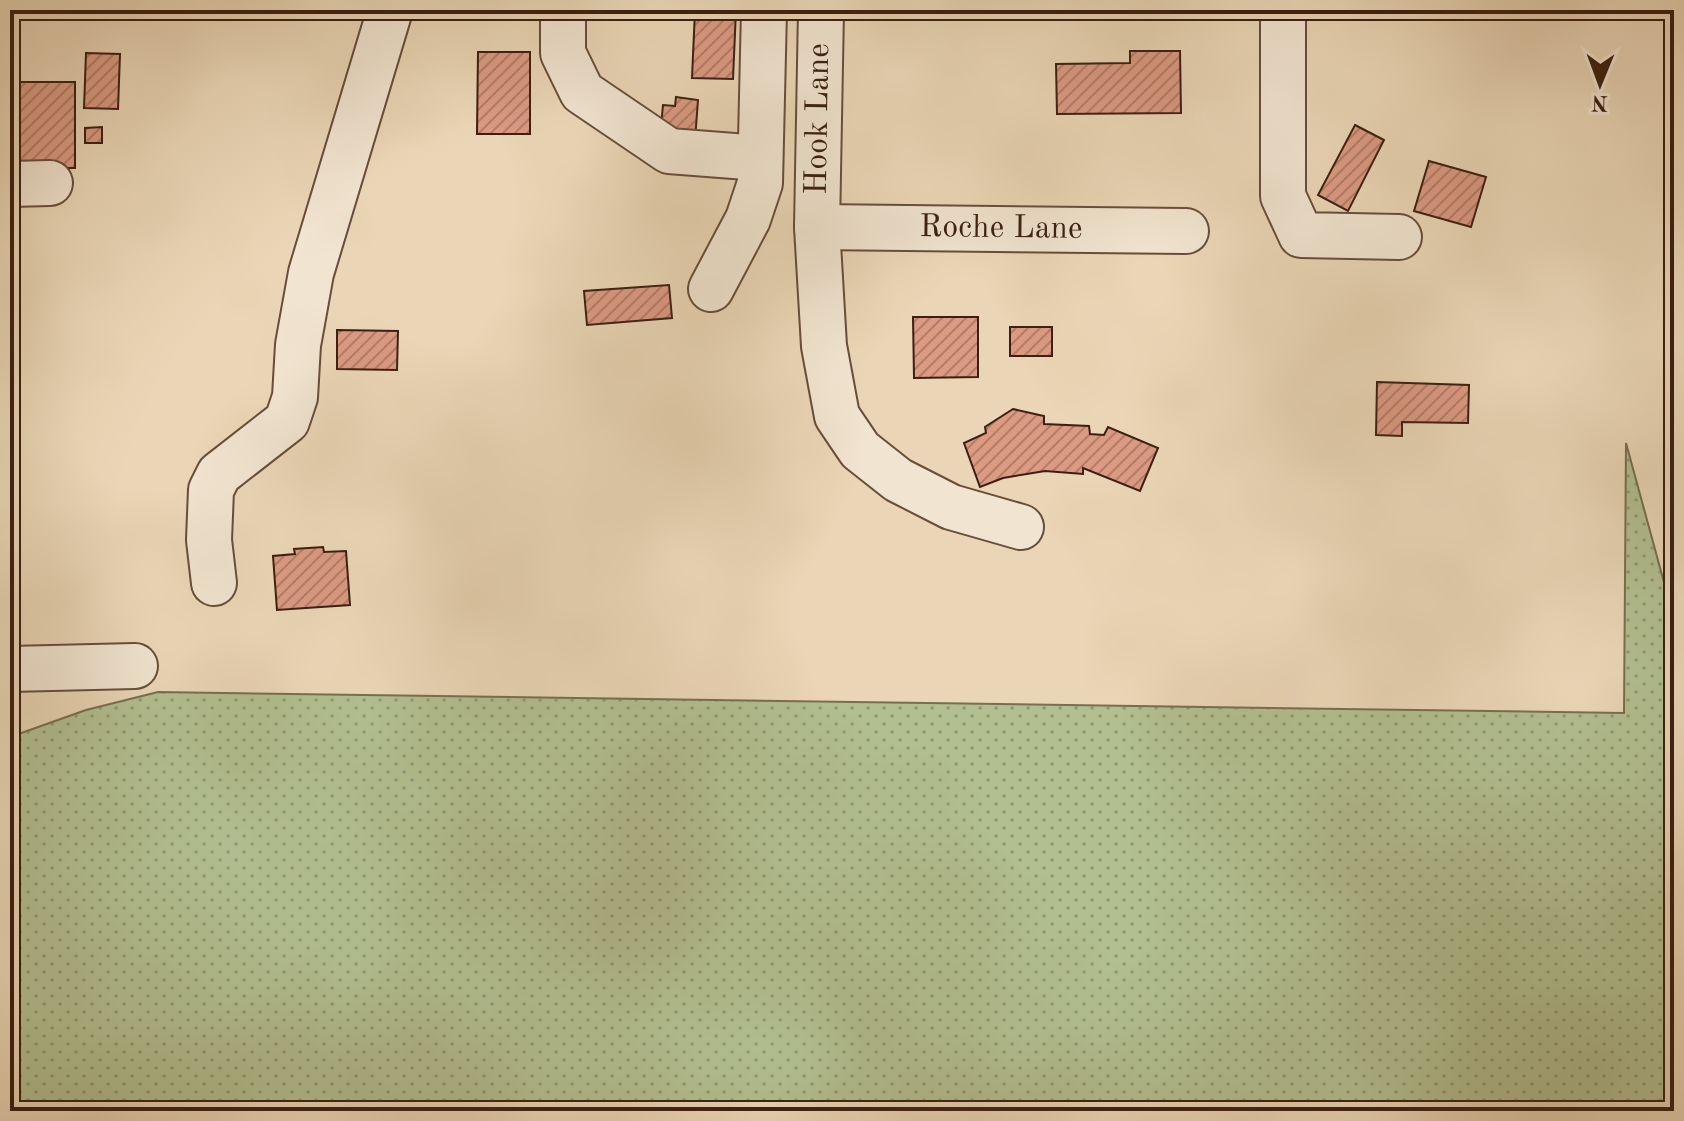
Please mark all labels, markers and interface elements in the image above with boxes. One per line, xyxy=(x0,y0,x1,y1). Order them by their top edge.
street label: Hook Lane xyxy=(802,43,836,195)
north arrow xyxy=(1560,44,1640,124)
text: N xyxy=(1591,91,1608,113)
street label: Roche Lane xyxy=(919,212,1083,246)

